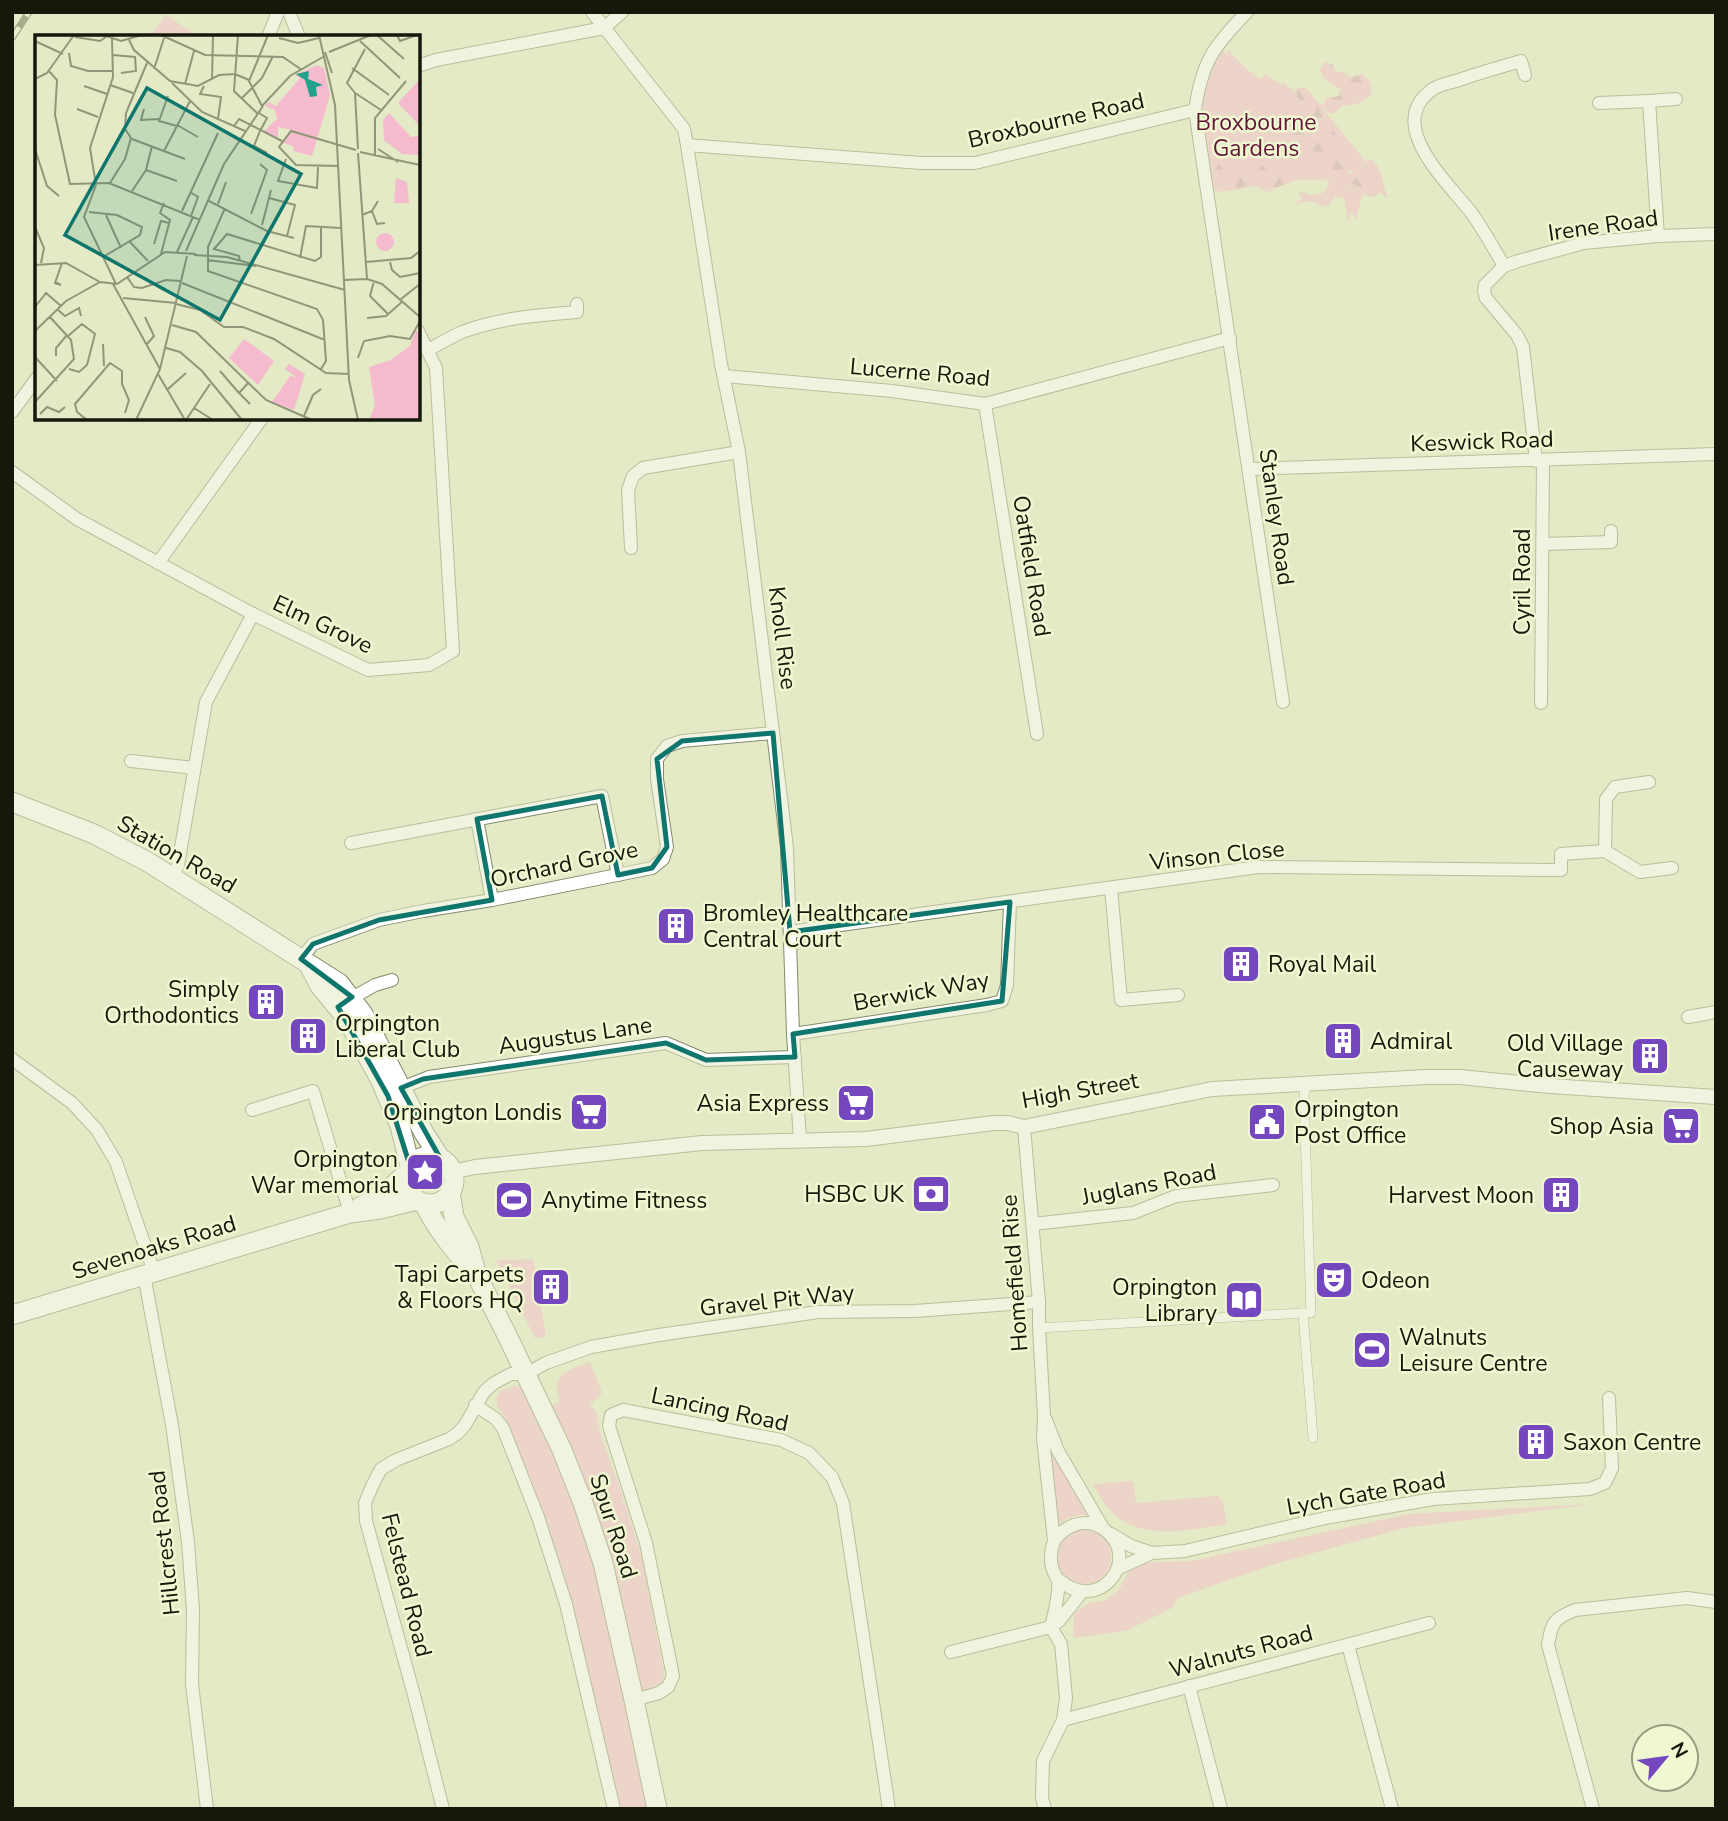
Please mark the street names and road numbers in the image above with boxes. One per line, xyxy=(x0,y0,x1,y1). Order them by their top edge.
street label: Broxbourne Road xyxy=(965,85,1147,156)
street label: Irene Road xyxy=(1546,202,1660,249)
street label: Lucerne Road xyxy=(848,351,991,394)
street label: Keswick Road xyxy=(1410,424,1554,459)
street label: Stanley Road xyxy=(1252,447,1301,587)
street label: Oatfield Road xyxy=(1005,493,1058,639)
street label: Cyril Road xyxy=(1507,529,1538,635)
street label: Knoll Rise xyxy=(761,585,804,691)
street label: Elm Grove xyxy=(268,588,378,661)
street label: Station Road xyxy=(111,808,242,901)
street label: Vinson Close xyxy=(1147,833,1286,878)
street label: Orchard Grove xyxy=(487,834,641,895)
street label: Berwick Way xyxy=(851,964,992,1019)
street label: Augustus Lane xyxy=(496,1009,654,1062)
street label: High Street xyxy=(1019,1065,1142,1116)
street label: Juglans Road xyxy=(1078,1156,1219,1213)
street label: Homefield Rise xyxy=(994,1193,1035,1353)
street label: Sevenoaks Road xyxy=(68,1208,240,1287)
street label: Gravel Pit Way xyxy=(698,1277,856,1324)
street label: Lancing Road xyxy=(648,1380,791,1439)
street label: Lych Gate Road xyxy=(1284,1464,1448,1523)
street label: Hillcrest Road xyxy=(141,1469,188,1617)
street label: Spur Road xyxy=(582,1470,645,1582)
street label: Felstead Road xyxy=(374,1510,439,1660)
street label: Walnuts Road xyxy=(1166,1617,1316,1686)

